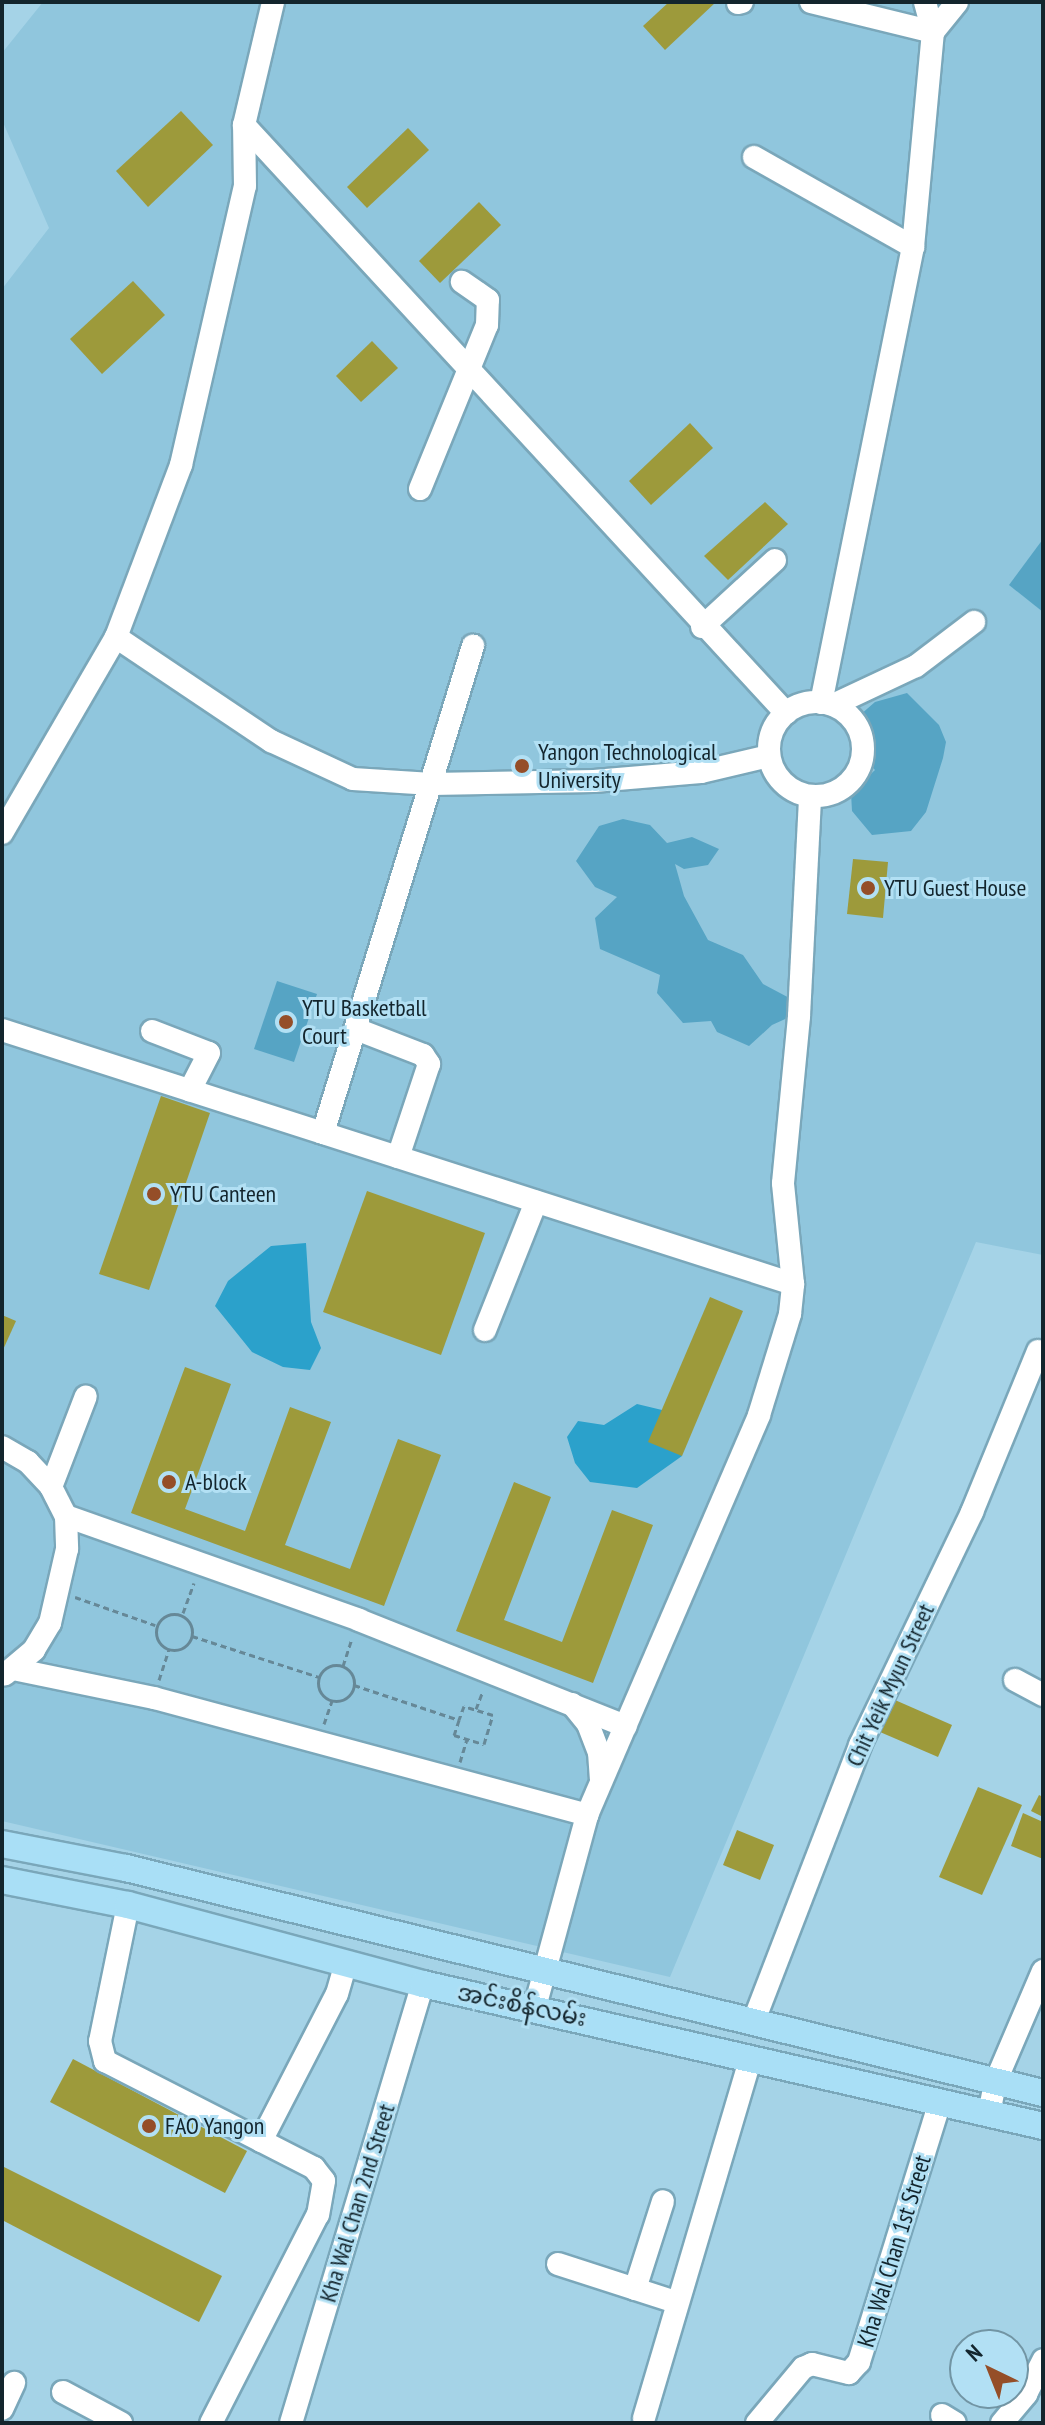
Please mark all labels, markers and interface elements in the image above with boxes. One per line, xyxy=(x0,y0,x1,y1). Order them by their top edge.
place label: Yangon Technological University xyxy=(538,738,717,794)
marker: Yangon Technological University xyxy=(513,757,531,775)
place label: YTU Guest House xyxy=(884,874,1026,902)
marker: YTU Guest House xyxy=(859,879,877,897)
place label: YTU Basketball Court xyxy=(302,994,427,1050)
marker: YTU Basketball Court xyxy=(277,1013,295,1031)
place label: YTU Canteen xyxy=(170,1180,276,1208)
marker: YTU Canteen xyxy=(145,1185,163,1203)
place label: A-block xyxy=(185,1468,247,1496)
marker: A-block xyxy=(160,1473,178,1491)
street label: Chit Yeik Myun Street xyxy=(840,1599,940,1771)
street label: အင်းစိန်လမ်း xyxy=(455,1977,589,2033)
street label: Kha Wal Chan 2nd Street xyxy=(313,2100,401,2306)
place label: FAO Yangon xyxy=(165,2112,265,2140)
marker: FAO Yangon xyxy=(140,2117,158,2135)
street label: Kha Wal Chan 1st Street xyxy=(851,2151,937,2351)
north arrow xyxy=(949,2329,1029,2409)
text: N xyxy=(960,2339,988,2367)

